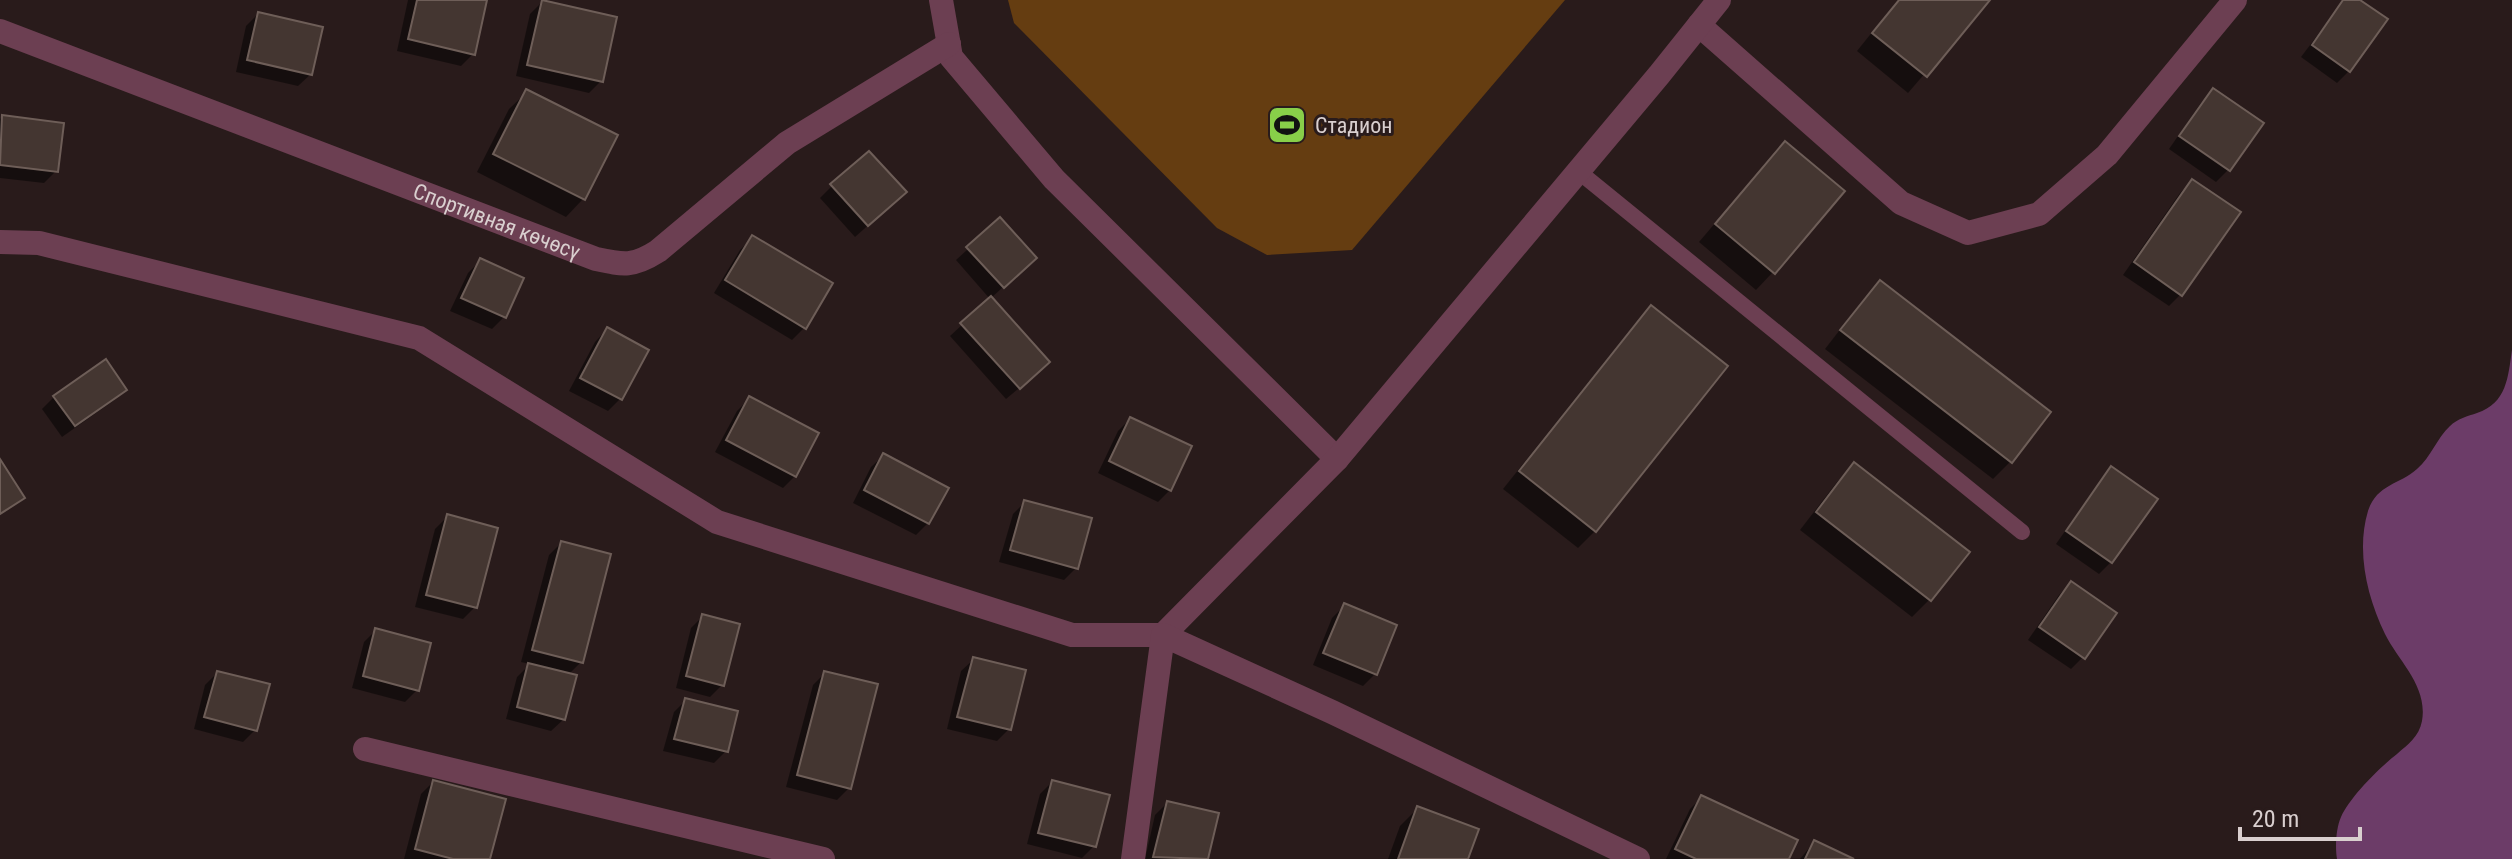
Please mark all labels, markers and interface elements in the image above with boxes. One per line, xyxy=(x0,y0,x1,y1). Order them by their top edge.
sports icon: Стадион xyxy=(1266,104,1308,146)
place label: Стадион xyxy=(1315,113,1392,138)
street label: Спортивная көчөсү xyxy=(410,178,584,264)
scale bar xyxy=(2240,791,2360,841)
text: 20 m xyxy=(2252,805,2299,833)

